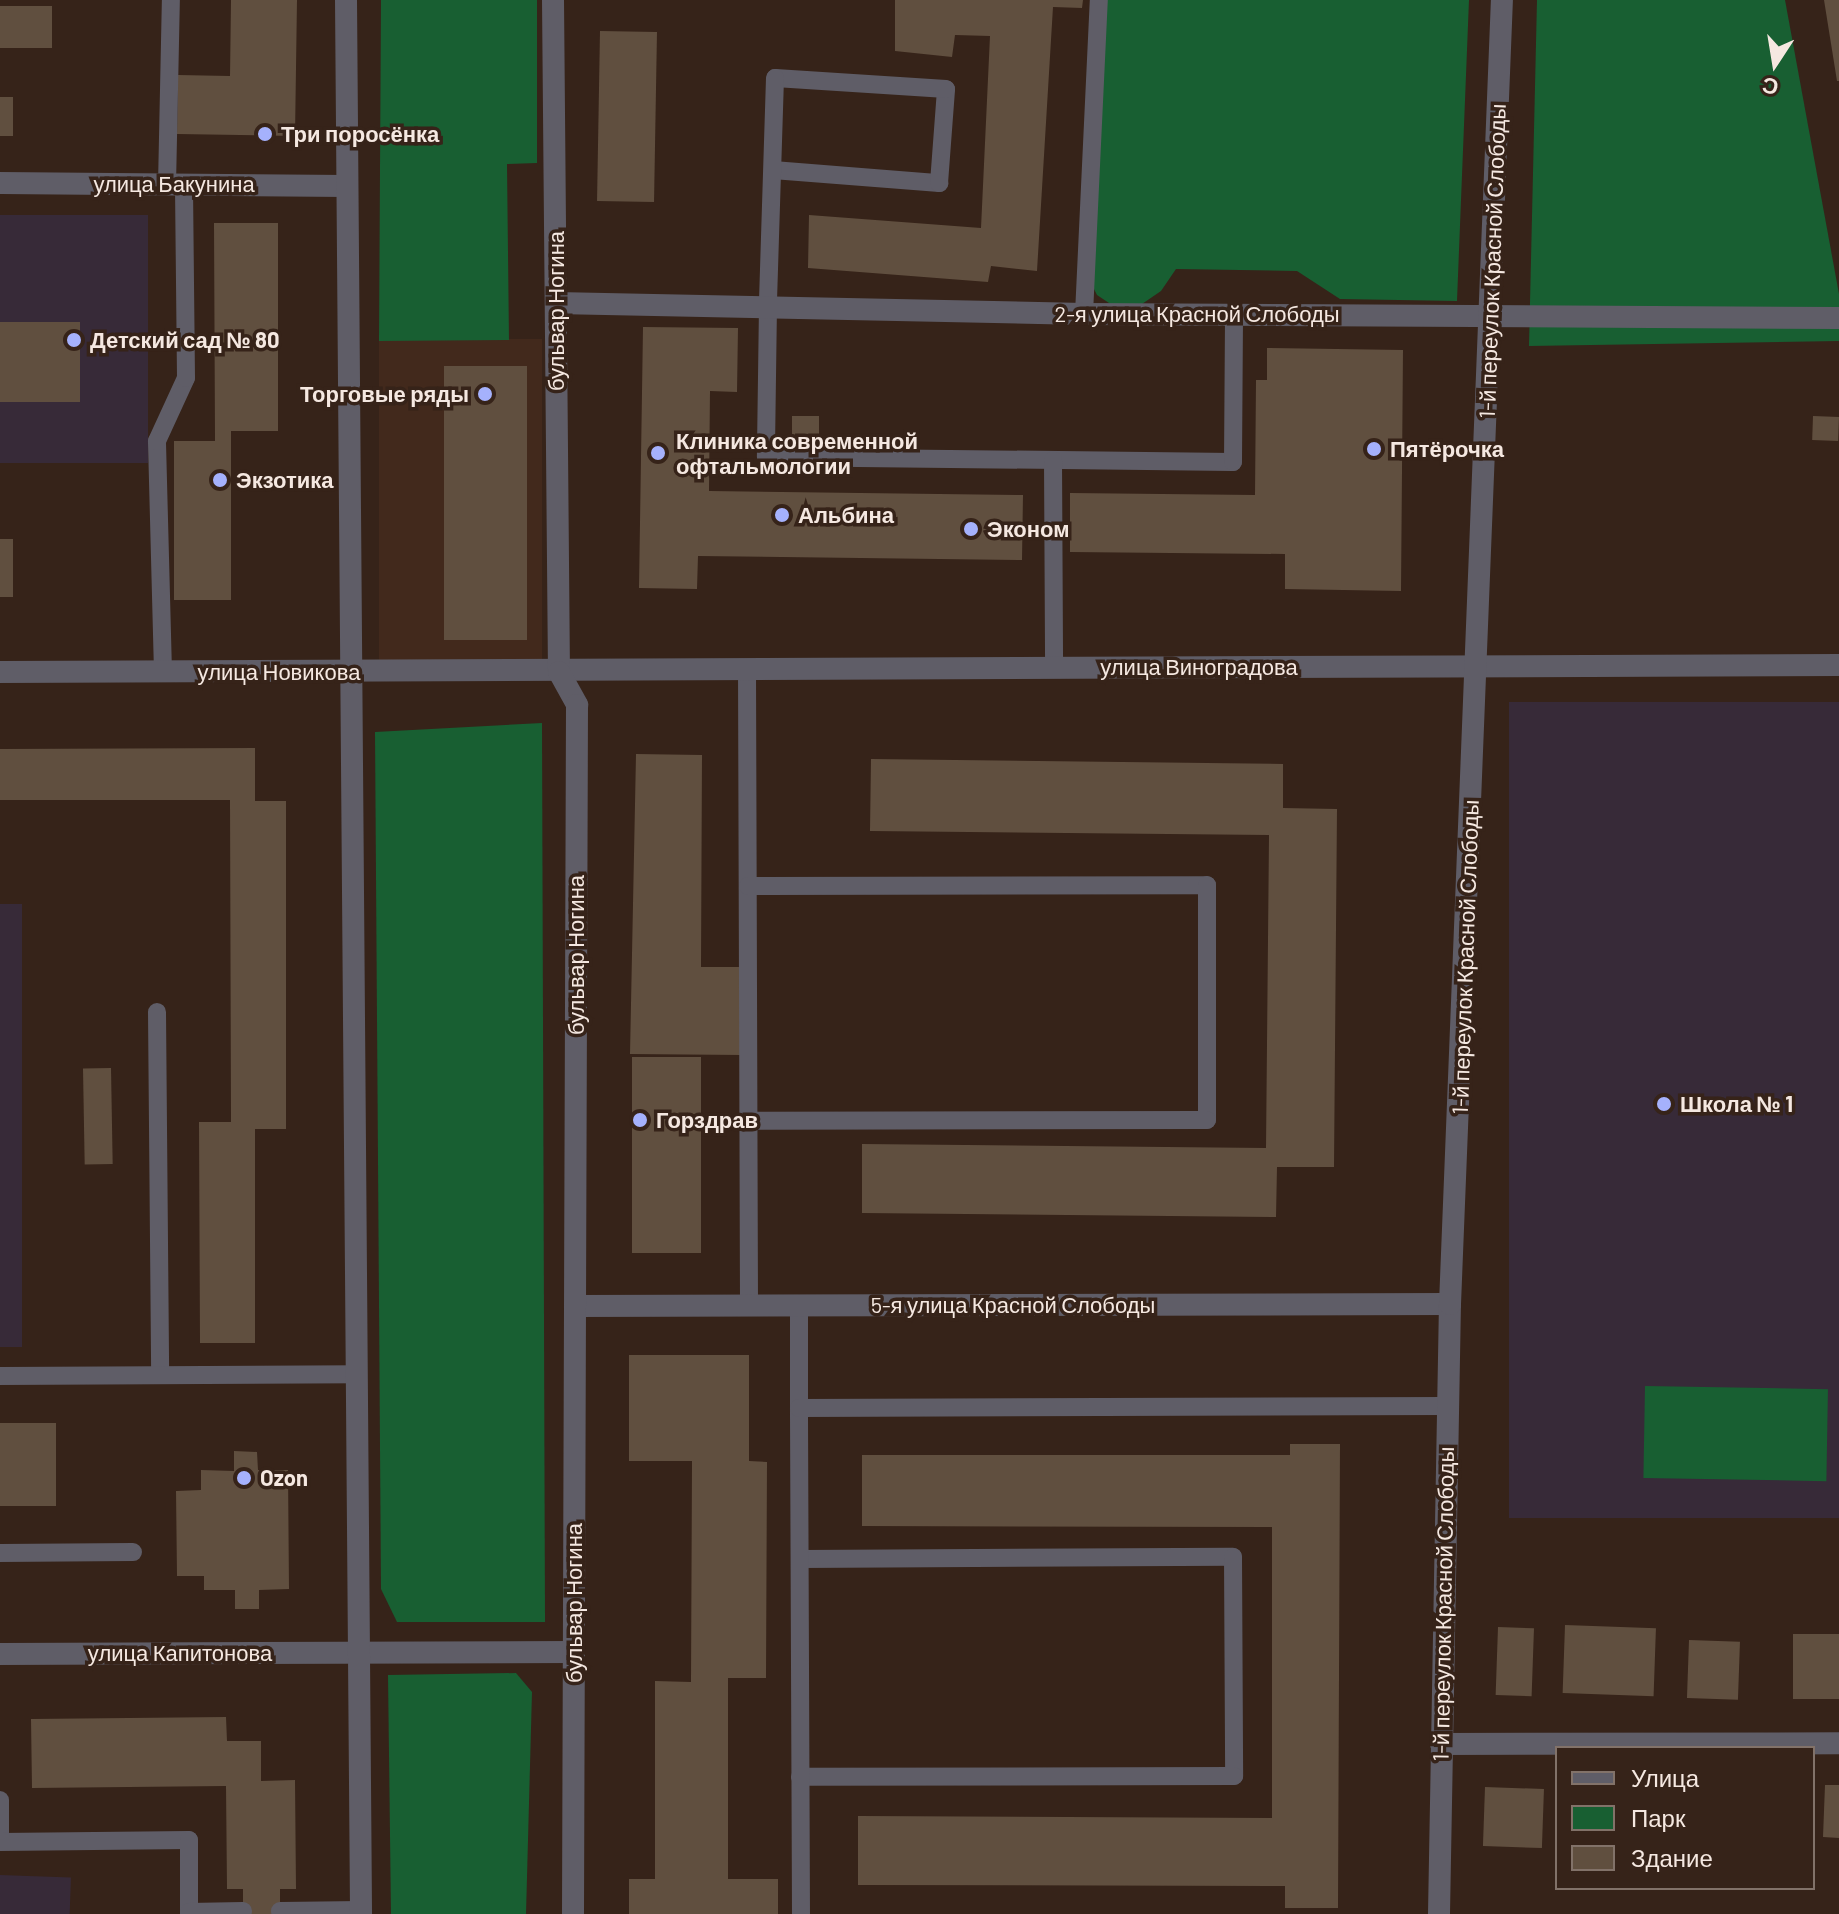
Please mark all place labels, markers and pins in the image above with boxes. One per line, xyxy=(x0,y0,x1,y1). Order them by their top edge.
place label: Три поросёнка xyxy=(281,121,439,147)
marker: Три поросёнка xyxy=(256,125,274,143)
place label: Детский сад № 80 xyxy=(90,327,280,353)
marker: Детский сад № 80 xyxy=(65,331,83,349)
place label: Торговые ряды xyxy=(300,381,469,407)
marker: Торговые ряды xyxy=(476,385,494,403)
place label: Клиника современной офтальмологии xyxy=(676,427,918,478)
place label: Пятёрочка xyxy=(1390,436,1504,462)
marker: Пятёрочка xyxy=(1365,440,1383,458)
marker: Клиника современной офтальмологии xyxy=(647,442,669,464)
place label: Экзотика xyxy=(236,467,333,493)
marker: Экзотика xyxy=(211,471,229,489)
place label: Альбина xyxy=(798,502,894,528)
marker: Альбина xyxy=(773,506,791,524)
place label: Эконом xyxy=(987,516,1070,542)
marker: Эконом xyxy=(962,520,980,538)
place label: Школа № 1 xyxy=(1680,1091,1793,1117)
marker: Школа № 1 xyxy=(1655,1095,1673,1113)
place label: Горздрав xyxy=(656,1107,758,1133)
marker: Горздрав xyxy=(631,1111,649,1129)
place label: Ozon xyxy=(260,1465,308,1491)
marker: Ozon xyxy=(235,1469,253,1487)

